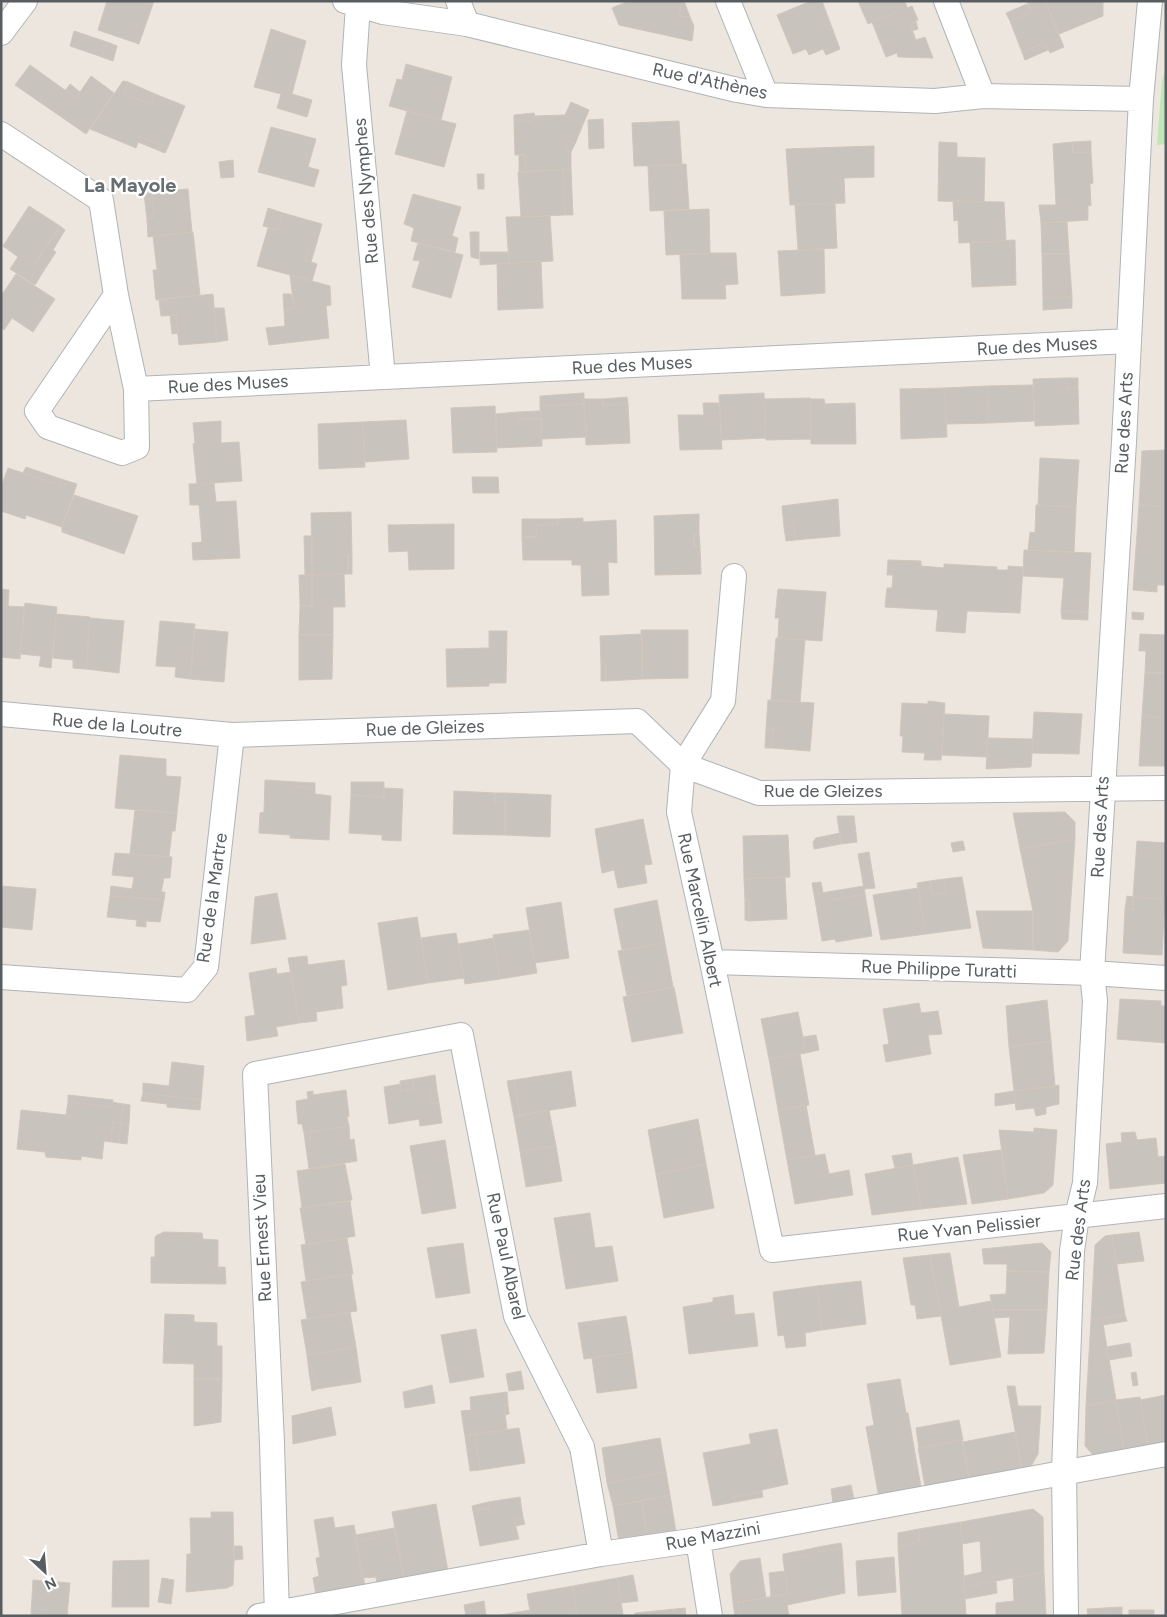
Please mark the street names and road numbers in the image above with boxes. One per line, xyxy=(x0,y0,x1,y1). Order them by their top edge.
street label: Rue d'Athènes xyxy=(651,58,769,104)
street label: Rue des Nymphes xyxy=(349,117,383,265)
street label: Rue des Muses xyxy=(976,332,1098,360)
street label: Rue des Muses xyxy=(571,351,693,379)
street label: Rue des Muses xyxy=(167,370,289,398)
street label: Rue des Arts xyxy=(1110,371,1138,475)
street label: Rue de la Loutre xyxy=(51,708,183,742)
street label: Rue de Gleizes xyxy=(365,715,485,741)
street label: Rue des Arts xyxy=(1086,775,1114,879)
street label: Rue de Gleizes xyxy=(763,780,883,802)
street label: Rue de la Martre xyxy=(192,831,232,964)
street label: Rue Marcelin Albert xyxy=(673,831,727,990)
street label: Rue Philippe Turatti xyxy=(861,955,1017,983)
street label: Rue Ernest Vieu xyxy=(248,1173,276,1303)
street label: Rue des Arts xyxy=(1061,1178,1095,1282)
street label: Rue Paul Albarel xyxy=(482,1191,530,1321)
street label: Rue Yvan Pelissier xyxy=(896,1210,1042,1246)
street label: Rue Mazzini xyxy=(664,1517,762,1555)

